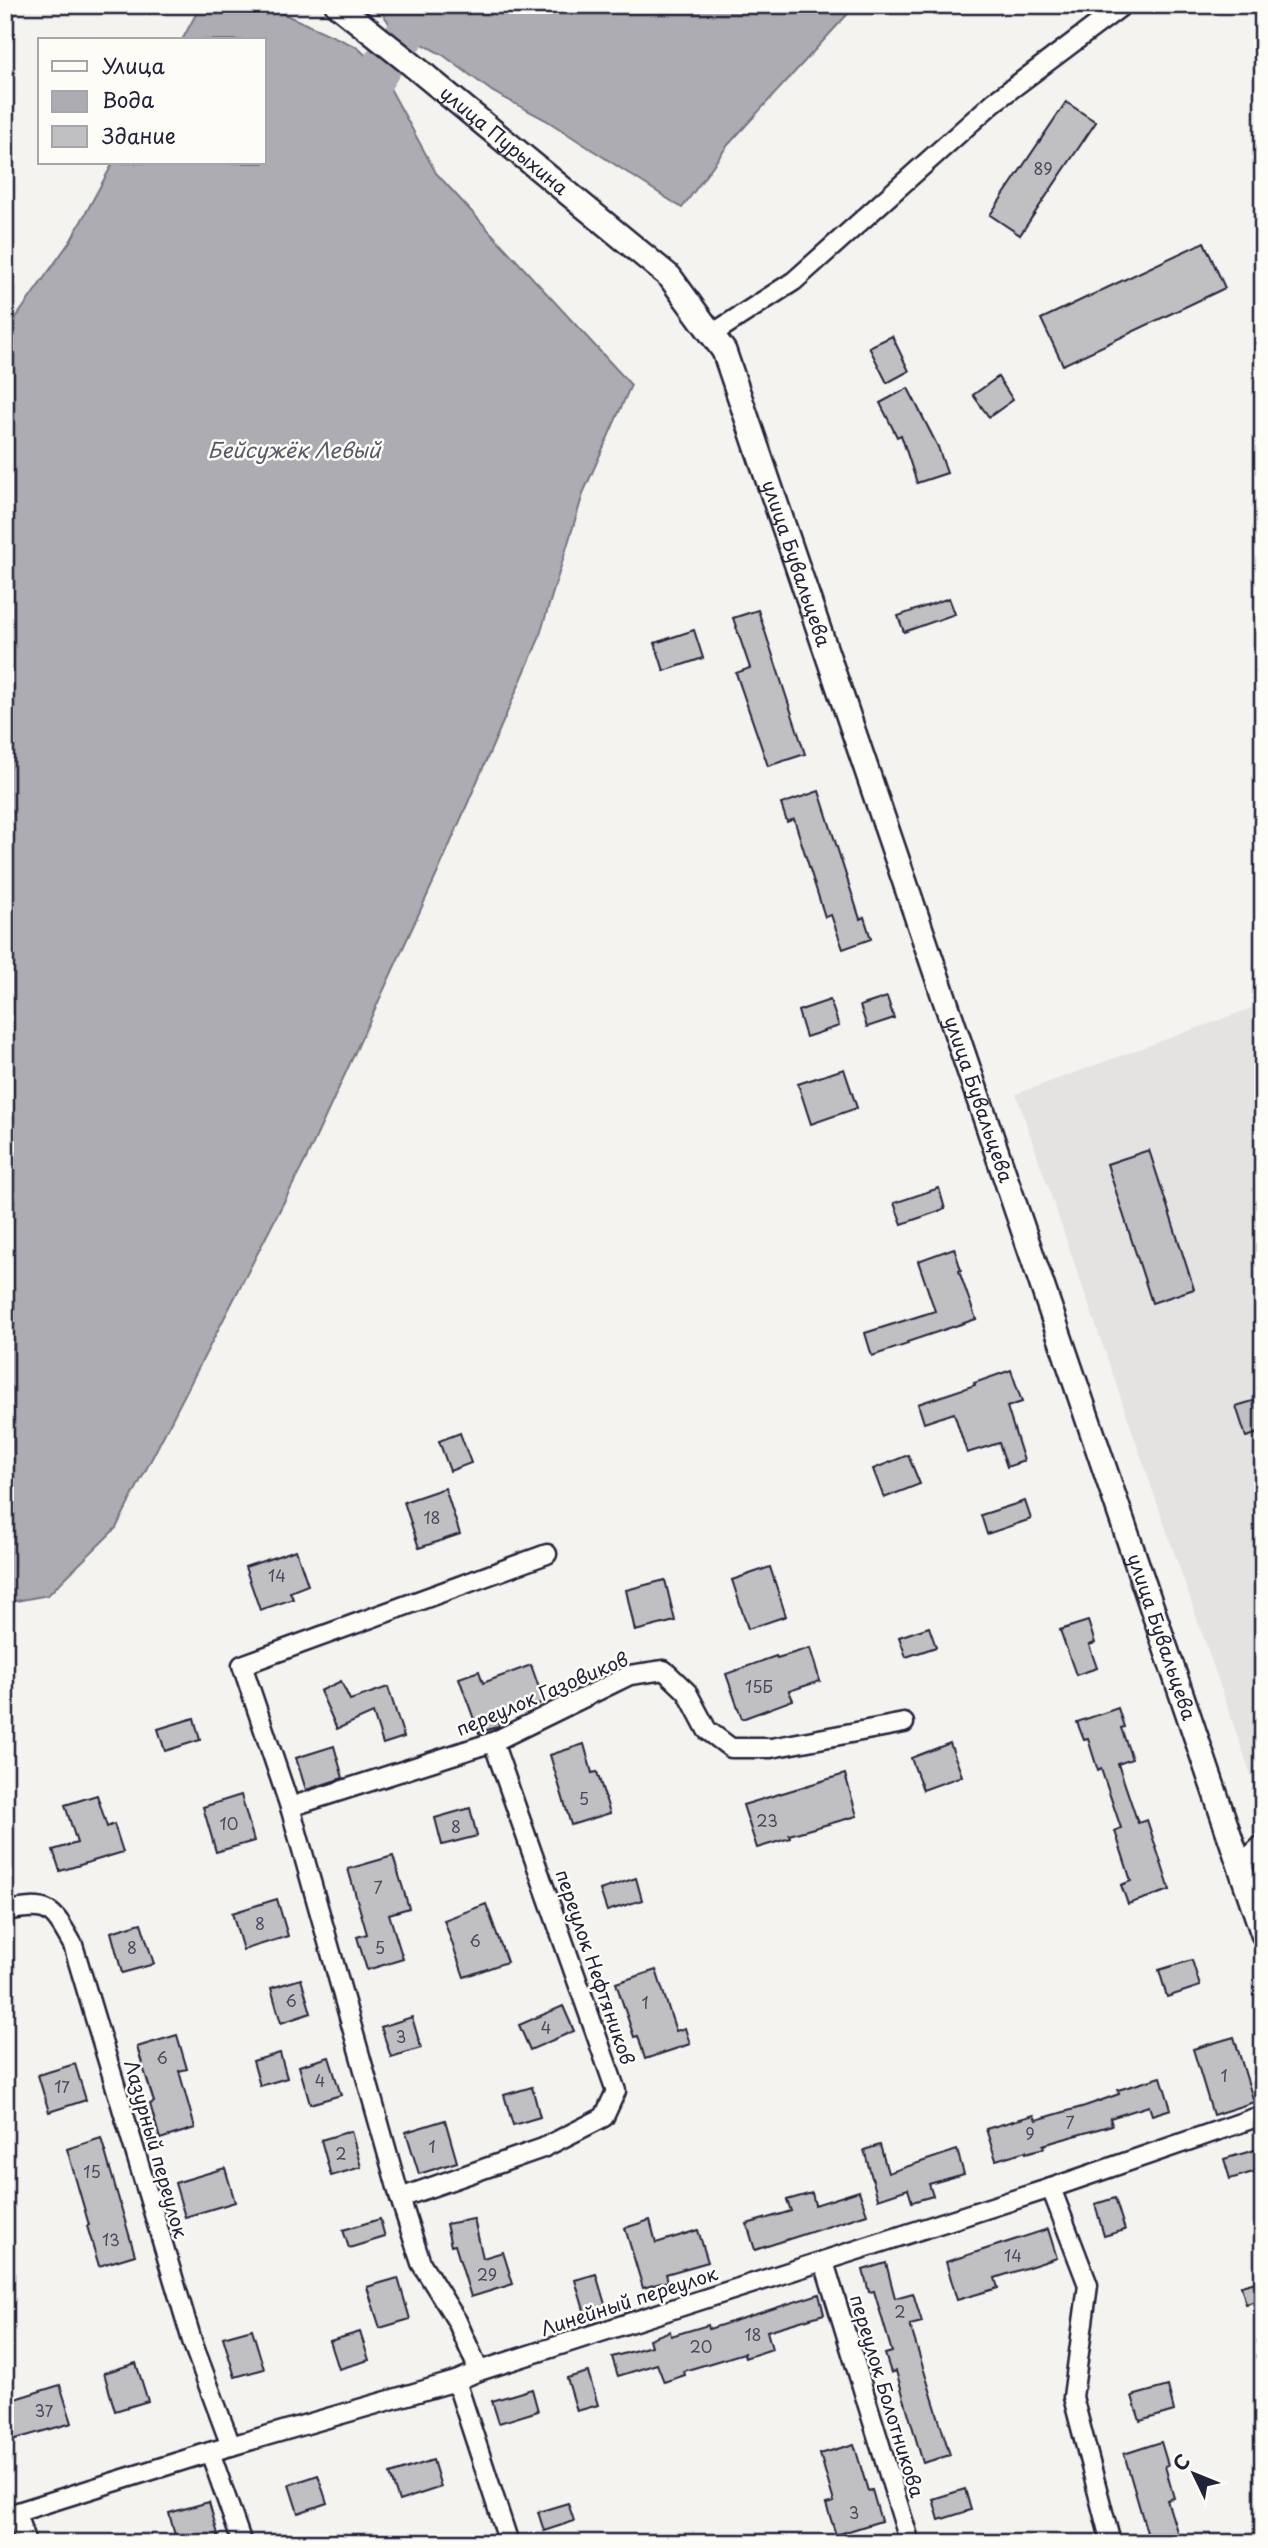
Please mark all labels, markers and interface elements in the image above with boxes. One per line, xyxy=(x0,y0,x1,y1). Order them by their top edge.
legend xyxy=(38,38,266,164)
text: Улица xyxy=(102,49,165,81)
street label: улица Пурыхина xyxy=(434,78,575,201)
text: Вода xyxy=(102,83,154,115)
text: Здание xyxy=(102,119,176,151)
house number: 89 xyxy=(1033,156,1053,180)
water label: Бейсужёк Левый xyxy=(208,433,383,465)
street label: улица Бувальцева xyxy=(756,476,839,650)
street label: улица Бувальцева xyxy=(938,1012,1021,1186)
house number: 18 xyxy=(423,1505,441,1529)
street label: улица Бувальцева xyxy=(1121,1549,1204,1724)
house number: 14 xyxy=(268,1563,286,1587)
street label: переулок Газовиков xyxy=(451,1644,632,1742)
house number: 15Б xyxy=(745,1674,773,1698)
house number: 5 xyxy=(579,1786,589,1810)
house number: 23 xyxy=(756,1808,778,1832)
house number: 10 xyxy=(220,1811,238,1835)
house number: 8 xyxy=(451,1814,461,1838)
street label: переулок Нефтяников xyxy=(549,1865,643,2068)
house number: 7 xyxy=(373,1875,383,1899)
house number: 8 xyxy=(255,1911,265,1935)
house number: 6 xyxy=(469,1928,481,1952)
house number: 8 xyxy=(127,1935,137,1959)
house number: 5 xyxy=(375,1935,385,1959)
house number: 6 xyxy=(285,1988,297,2012)
house number: 1 xyxy=(641,1990,649,2014)
house number: 4 xyxy=(541,2015,551,2039)
house number: 3 xyxy=(396,2024,406,2048)
house number: 6 xyxy=(156,2045,168,2069)
street label: Лазурный переулок xyxy=(118,2056,196,2242)
house number: 1 xyxy=(1220,2063,1228,2087)
house number: 4 xyxy=(315,2068,325,2092)
house number: 17 xyxy=(54,2074,70,2098)
house number: 7 xyxy=(1065,2110,1075,2134)
house number: 9 xyxy=(1025,2121,1035,2145)
house number: 1 xyxy=(428,2134,436,2158)
house number: 2 xyxy=(335,2141,347,2165)
house number: 15 xyxy=(83,2159,101,2183)
house number: 13 xyxy=(102,2227,120,2251)
house number: 14 xyxy=(1004,2243,1022,2267)
street label: Линейный переулок xyxy=(537,2258,721,2342)
house number: 29 xyxy=(477,2262,497,2286)
street label: переулок Болотникова xyxy=(844,2291,932,2501)
house number: 2 xyxy=(894,2299,906,2323)
house number: 18 xyxy=(744,2322,762,2346)
house number: 20 xyxy=(690,2334,712,2358)
house number: 37 xyxy=(35,2398,54,2422)
north arrow xyxy=(1160,2440,1230,2510)
text: С xyxy=(1166,2447,1196,2477)
house number: 3 xyxy=(849,2500,859,2524)

